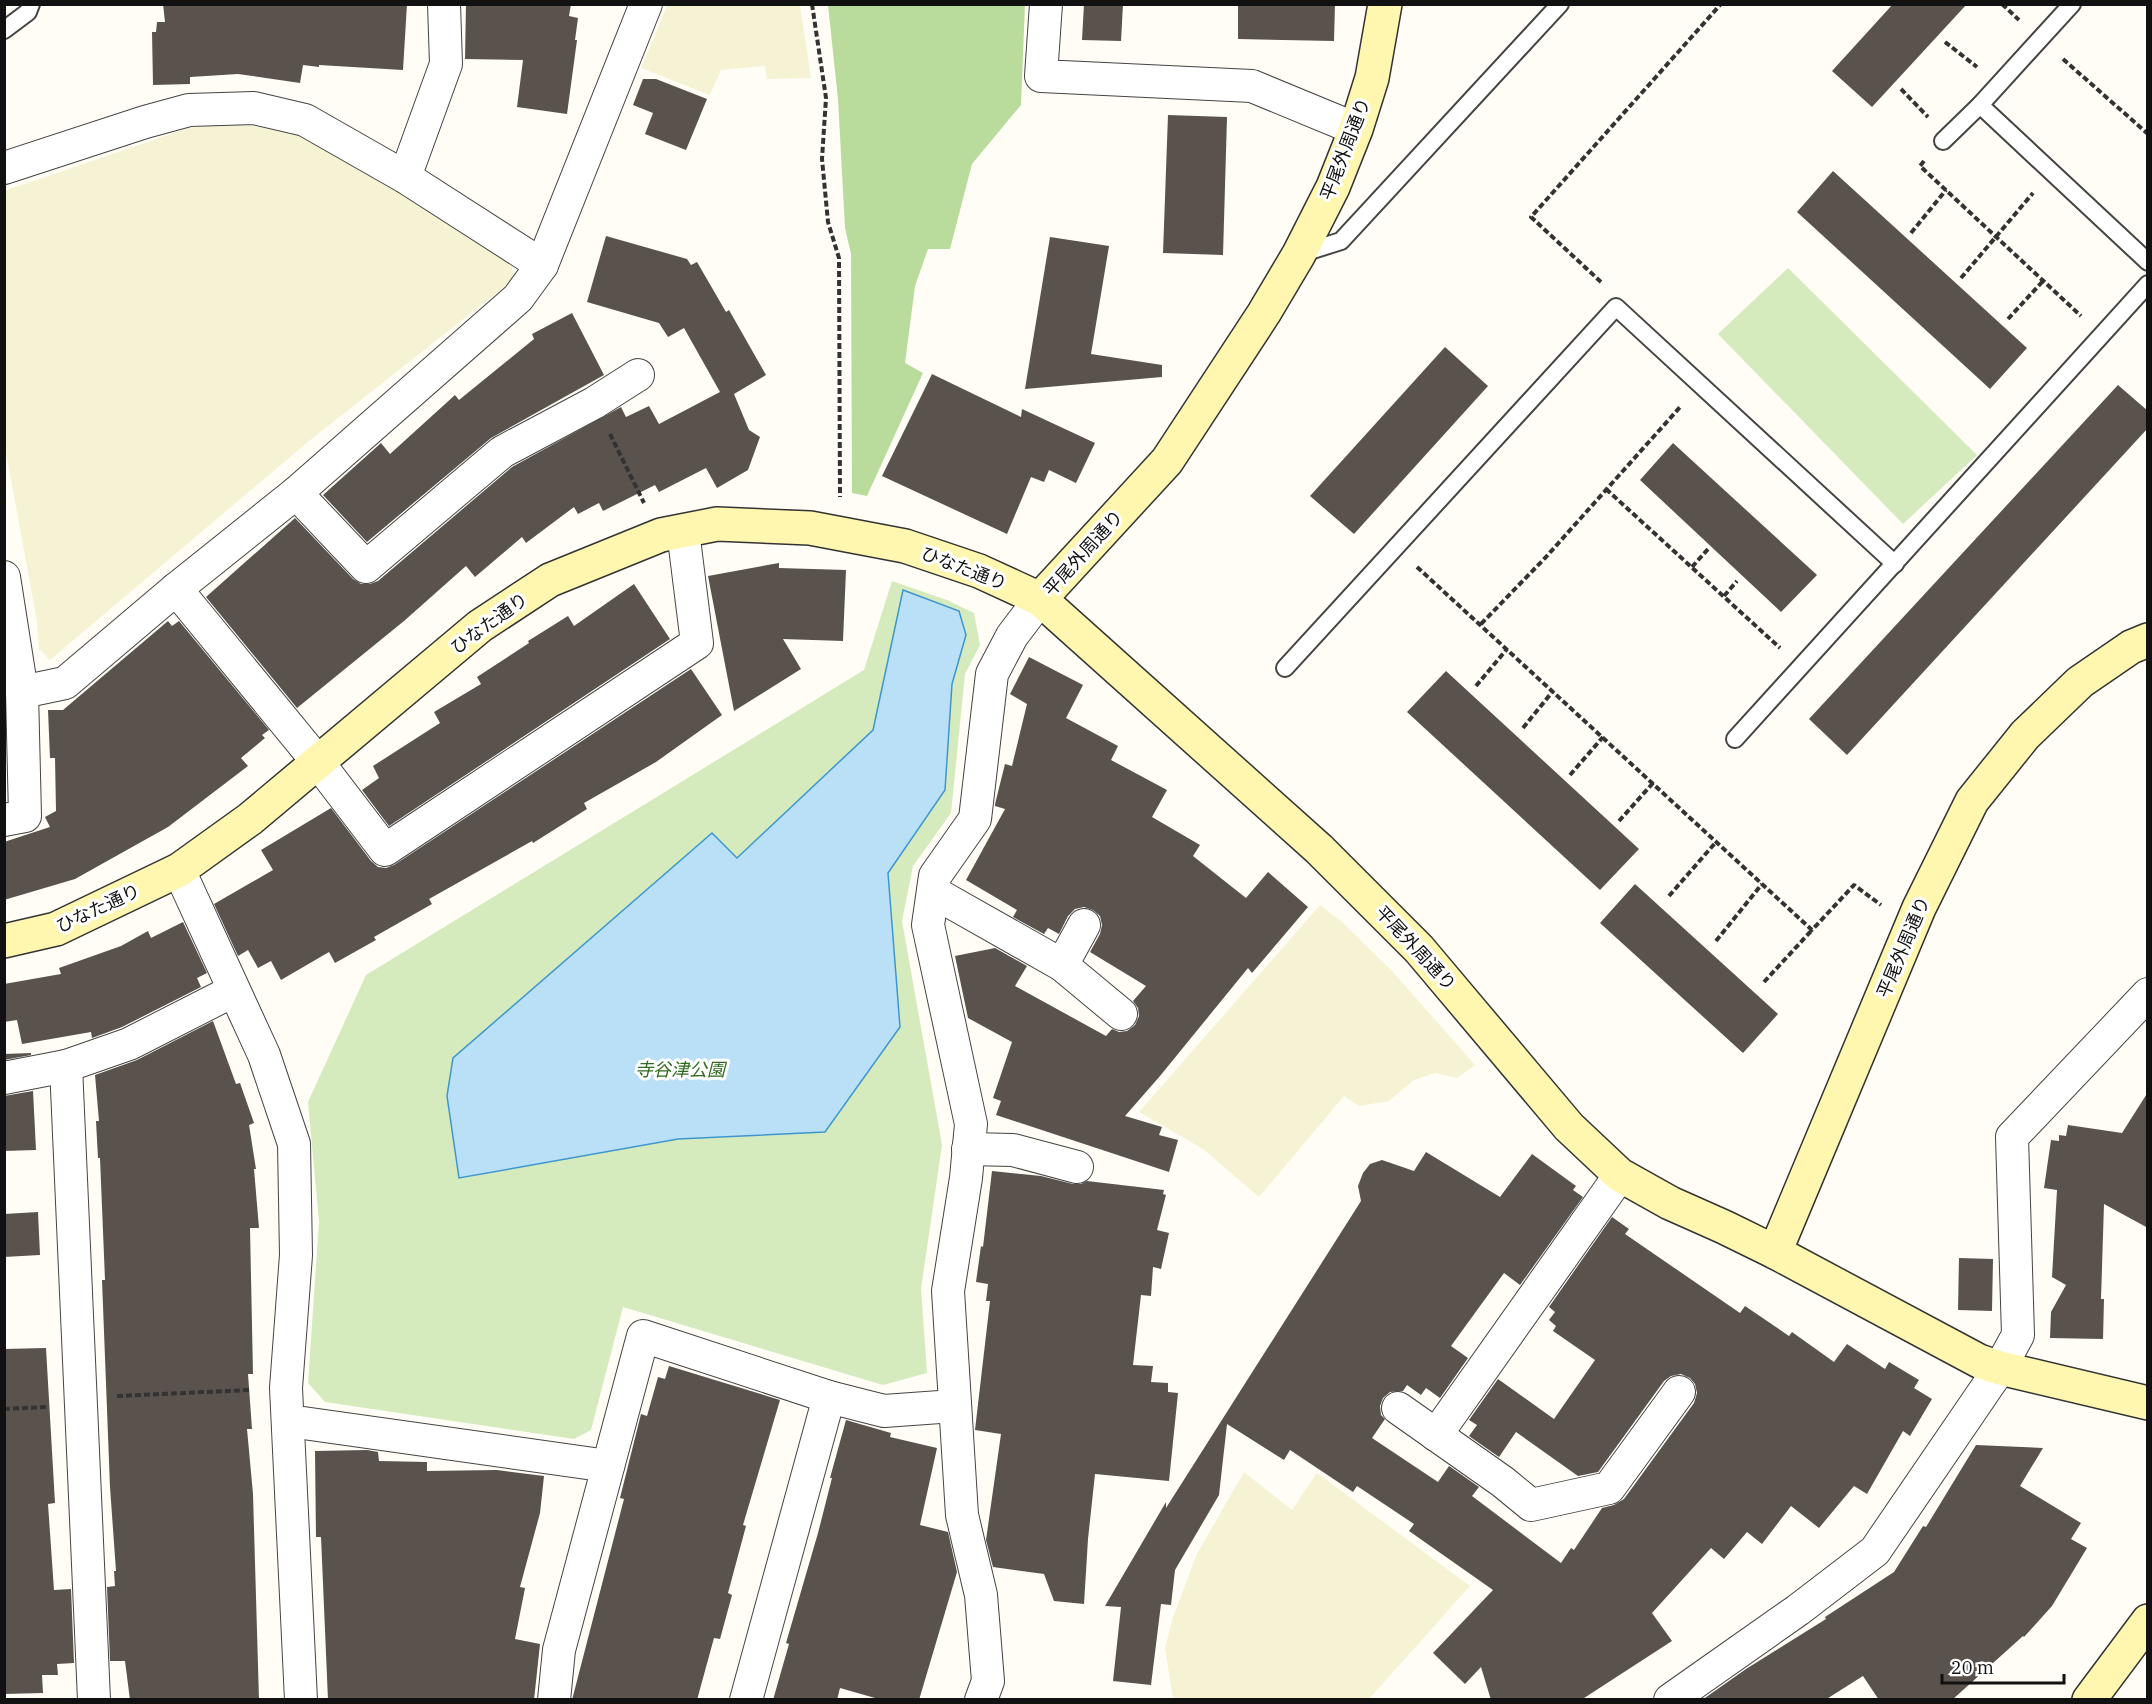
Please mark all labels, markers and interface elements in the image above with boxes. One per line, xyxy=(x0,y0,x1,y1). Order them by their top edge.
street label: 平尾外周通り xyxy=(1315,94,1375,204)
street label: 平尾外周通り xyxy=(1038,505,1128,601)
street label: ひなた通り xyxy=(918,541,1010,595)
street label: ひなた通り xyxy=(446,587,532,659)
street label: ひなた通り xyxy=(52,879,144,937)
street label: 平尾外周通り xyxy=(1871,893,1935,1001)
street label: 平尾外周通り xyxy=(1371,901,1461,995)
park label: 寺谷津公園 xyxy=(635,1058,728,1081)
scale bar xyxy=(1942,1647,2064,1685)
text: 20 m xyxy=(1951,1656,1994,1679)

